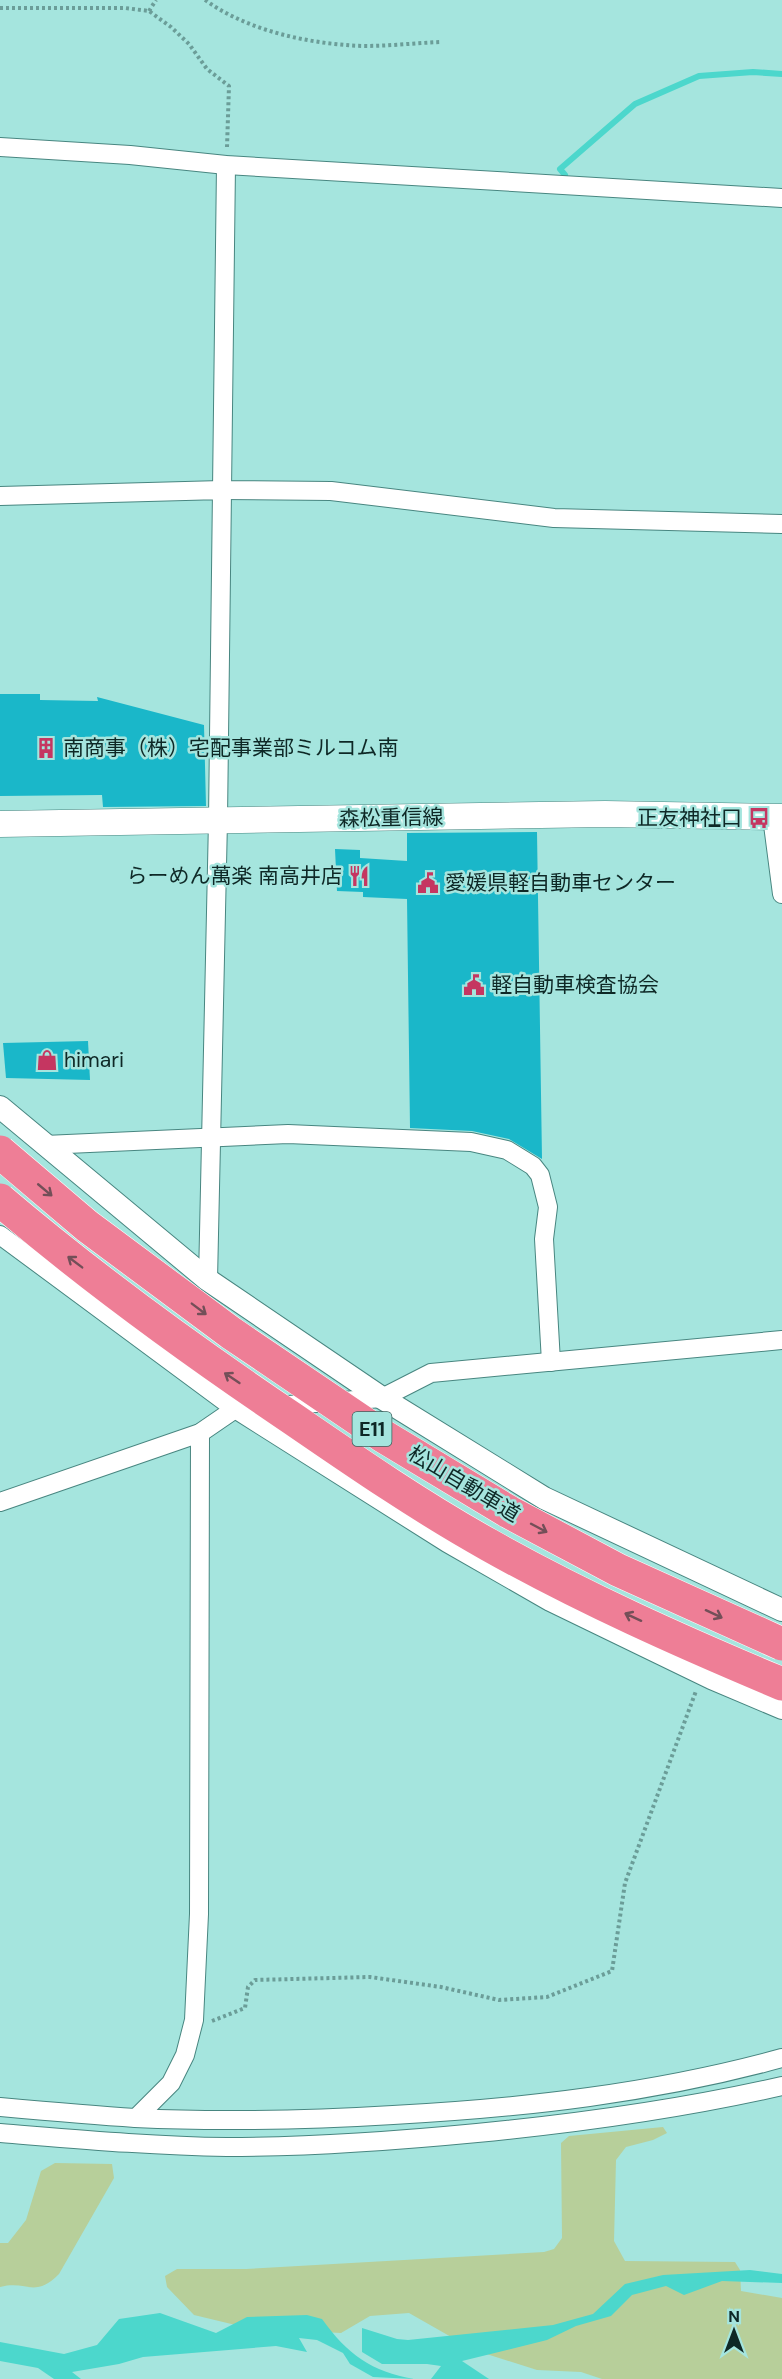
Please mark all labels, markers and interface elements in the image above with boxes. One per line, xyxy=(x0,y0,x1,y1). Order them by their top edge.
place label: 南商事（株）宅配事業部ミルコム南 xyxy=(63,734,399,762)
building icon: 南商事（株）宅配事業部ミルコム南 xyxy=(34,736,58,760)
street label: 森松重信線 xyxy=(338,803,444,833)
place label: 正友神社口 xyxy=(637,804,742,832)
bus stop icon: 正友神社口 xyxy=(747,806,771,830)
place label: らーめん萬楽 南高井店 xyxy=(126,862,342,890)
restaurant icon: らーめん萬楽 南高井店 xyxy=(347,864,371,888)
place label: 愛媛県軽自動車センター xyxy=(445,869,676,897)
public building icon: 愛媛県軽自動車センター xyxy=(416,871,440,895)
place label: 軽自動車検査協会 xyxy=(491,971,659,999)
public building icon: 軽自動車検査協会 xyxy=(462,973,486,997)
place label: himari xyxy=(64,1046,124,1074)
shop icon: himari xyxy=(35,1048,59,1072)
one-way arrow xyxy=(37,1183,52,1197)
one-way arrow xyxy=(67,1256,83,1268)
one-way arrow xyxy=(191,1302,207,1315)
one-way arrow xyxy=(223,1371,240,1384)
road number: E11 xyxy=(352,1412,392,1446)
street label: 松山自動車道 xyxy=(403,1440,525,1528)
one-way arrow xyxy=(530,1523,548,1534)
one-way arrow xyxy=(705,1609,723,1621)
one-way arrow xyxy=(624,1611,642,1623)
north arrow xyxy=(704,2301,764,2361)
text: N xyxy=(728,2306,740,2327)

